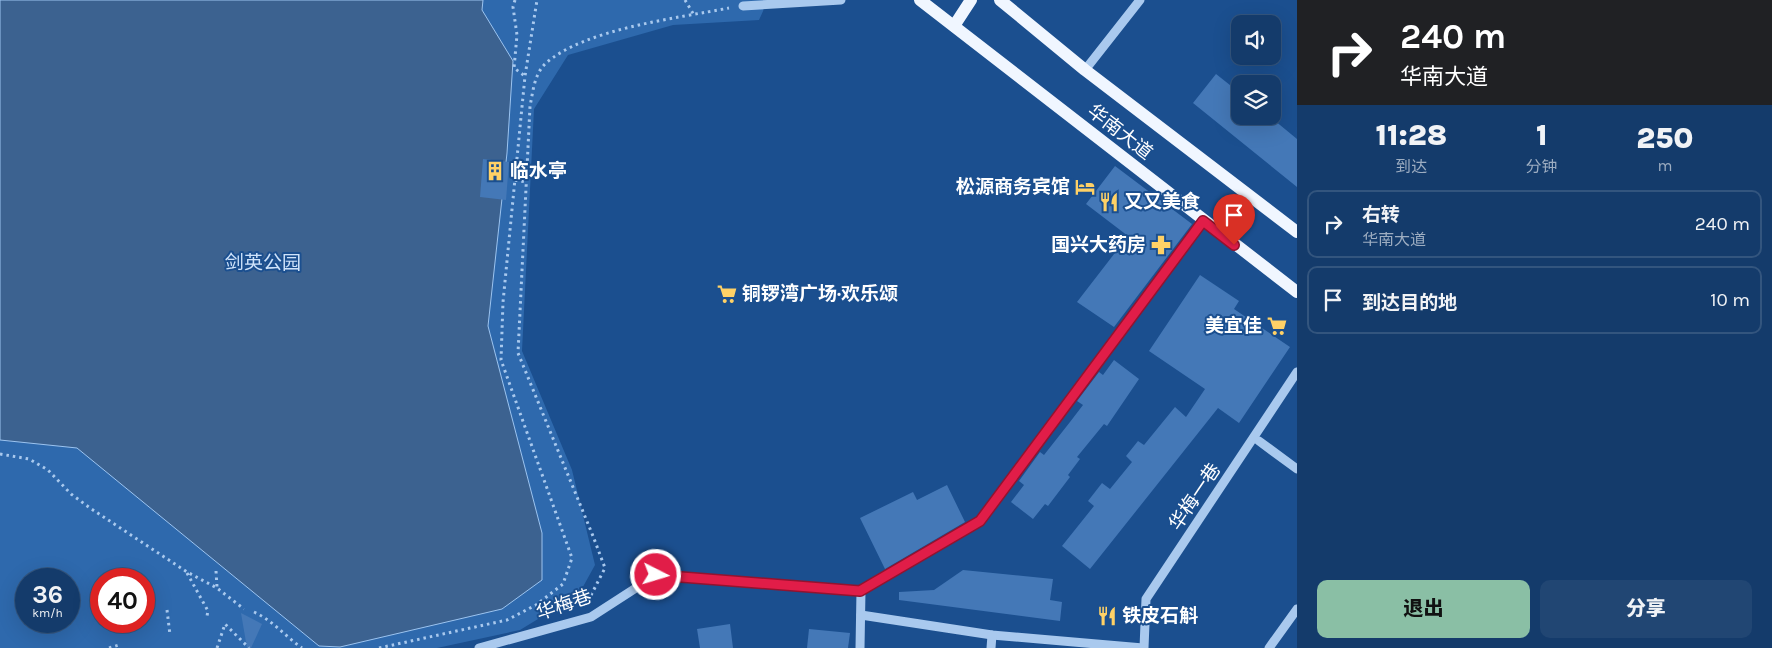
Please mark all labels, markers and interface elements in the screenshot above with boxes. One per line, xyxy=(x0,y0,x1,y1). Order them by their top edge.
map controls xyxy=(1231,15,1281,125)
button: sound xyxy=(1231,15,1281,65)
text: 240 m xyxy=(1400,16,1506,57)
icon: right xyxy=(1317,20,1382,85)
text: 华南大道 xyxy=(1400,64,1488,90)
button: layers xyxy=(1231,75,1281,125)
street label: 华南大道 xyxy=(1083,100,1157,164)
text: 11:28 xyxy=(1376,117,1447,153)
text: 1 xyxy=(1536,117,1548,153)
text: 250 xyxy=(1636,120,1693,156)
text: m xyxy=(1657,156,1672,175)
text: 到达 xyxy=(1395,157,1427,176)
text: 分钟 xyxy=(1526,157,1558,176)
building icon: 临水亭 xyxy=(484,160,506,182)
place label: 临水亭 xyxy=(510,160,567,182)
place label: 松源商务宾馆 xyxy=(956,176,1070,198)
hotel icon: 松源商务宾馆 xyxy=(1074,176,1096,198)
restaurant icon: 又又美食 xyxy=(1098,191,1120,213)
place label: 又又美食 xyxy=(1124,191,1201,213)
pin xyxy=(1213,194,1255,245)
icon: arrive xyxy=(1220,201,1248,229)
text: 右转 xyxy=(1362,204,1400,226)
icon: right xyxy=(1319,210,1347,238)
text: 240 m xyxy=(1695,213,1750,235)
text: 华南大道 xyxy=(1362,230,1426,249)
place label: 国兴大药房 xyxy=(1051,234,1146,256)
pharmacy icon: 国兴大药房 xyxy=(1150,234,1172,256)
park label: 剑英公园 xyxy=(225,252,301,274)
supermarket icon: 铜锣湾广场·欢乐颂 xyxy=(716,283,738,305)
place label: 铜锣湾广场·欢乐颂 xyxy=(742,283,898,305)
icon: arrive xyxy=(1319,286,1347,314)
text: 10 m xyxy=(1710,289,1750,311)
text: 到达目的地 xyxy=(1362,292,1457,314)
place label: 美宜佳 xyxy=(1205,315,1262,337)
supermarket icon: 美宜佳 xyxy=(1266,315,1288,337)
street label: 华梅一巷 xyxy=(1165,459,1225,535)
position arrow xyxy=(629,548,681,600)
speed limit sign: 40 xyxy=(90,568,155,633)
text: 36 xyxy=(32,580,63,609)
button: 退出 xyxy=(1317,580,1530,638)
button: 分享 xyxy=(1540,580,1752,638)
street label: 华梅巷 xyxy=(533,585,595,625)
restaurant icon: 铁皮石斛 xyxy=(1096,605,1118,627)
place label: 铁皮石斛 xyxy=(1122,605,1198,627)
text: km/h xyxy=(32,606,63,620)

